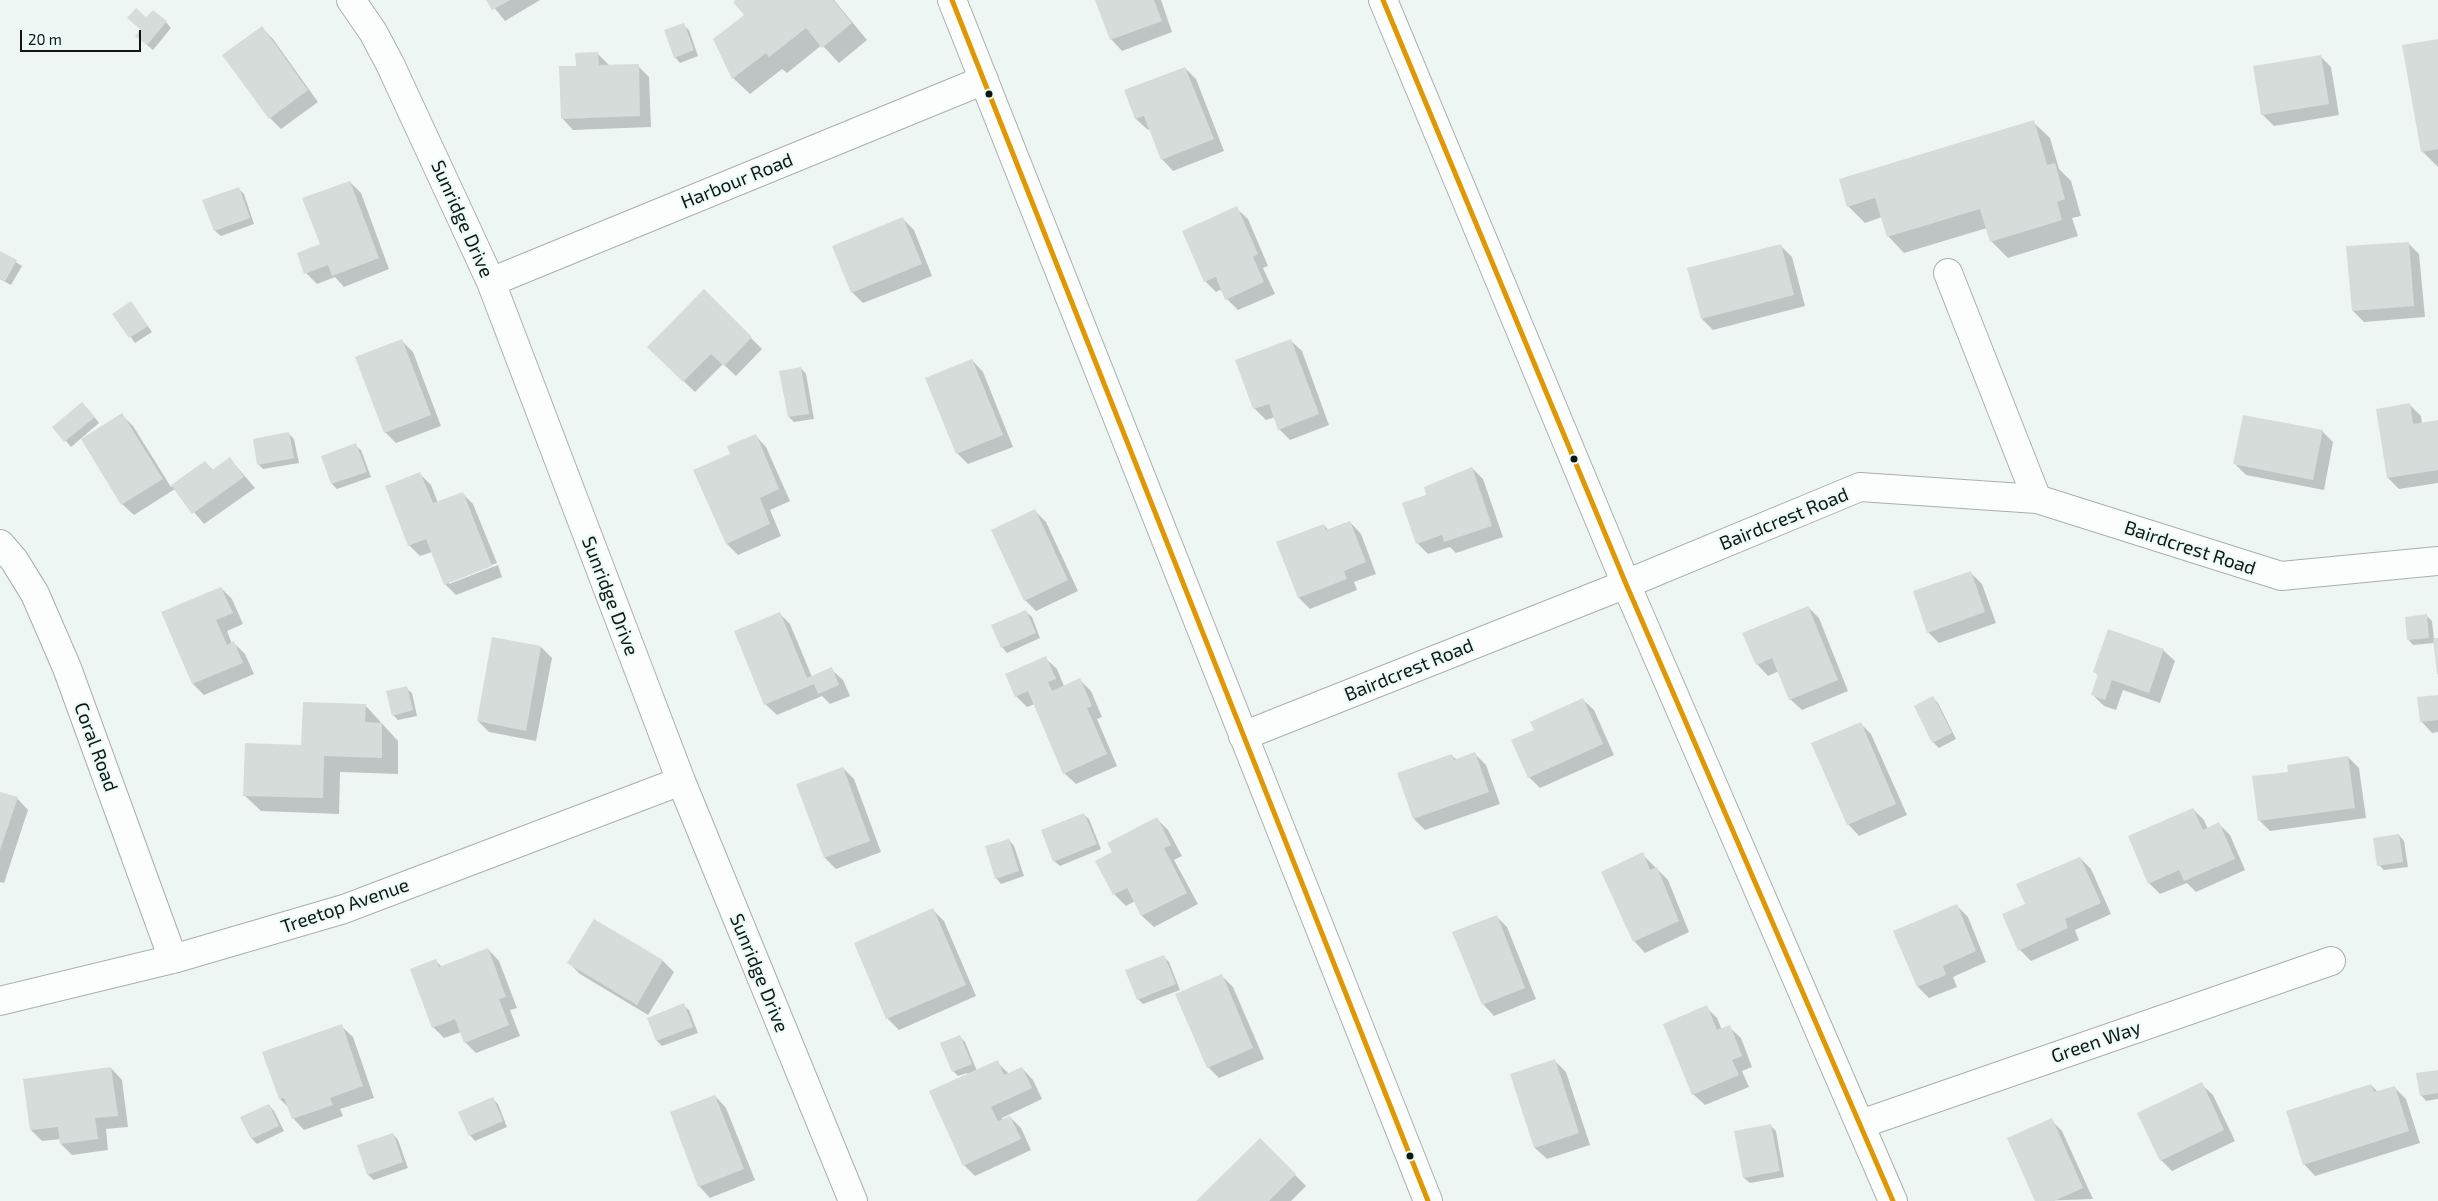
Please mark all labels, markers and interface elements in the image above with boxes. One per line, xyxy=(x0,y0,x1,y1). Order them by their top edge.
scale bar xyxy=(22,20,144,52)
text: 20 m xyxy=(28,30,62,48)
unlabelled marker xyxy=(984,89,994,99)
street label: Harbour Road xyxy=(678,148,796,214)
street label: Sunridge Drive xyxy=(426,157,498,281)
unlabelled marker xyxy=(1569,454,1579,464)
street label: Bairdcrest Road xyxy=(1716,483,1852,555)
street label: Bairdcrest Road xyxy=(2121,516,2259,580)
street label: Sunridge Drive xyxy=(577,533,643,659)
street label: Bairdcrest Road xyxy=(1341,634,1477,706)
street label: Coral Road xyxy=(69,699,123,795)
street label: Treetop Avenue xyxy=(278,873,412,939)
street label: Sunridge Drive xyxy=(725,910,793,1036)
street label: Green Way xyxy=(2048,1016,2144,1068)
unlabelled marker xyxy=(1405,1151,1415,1161)

